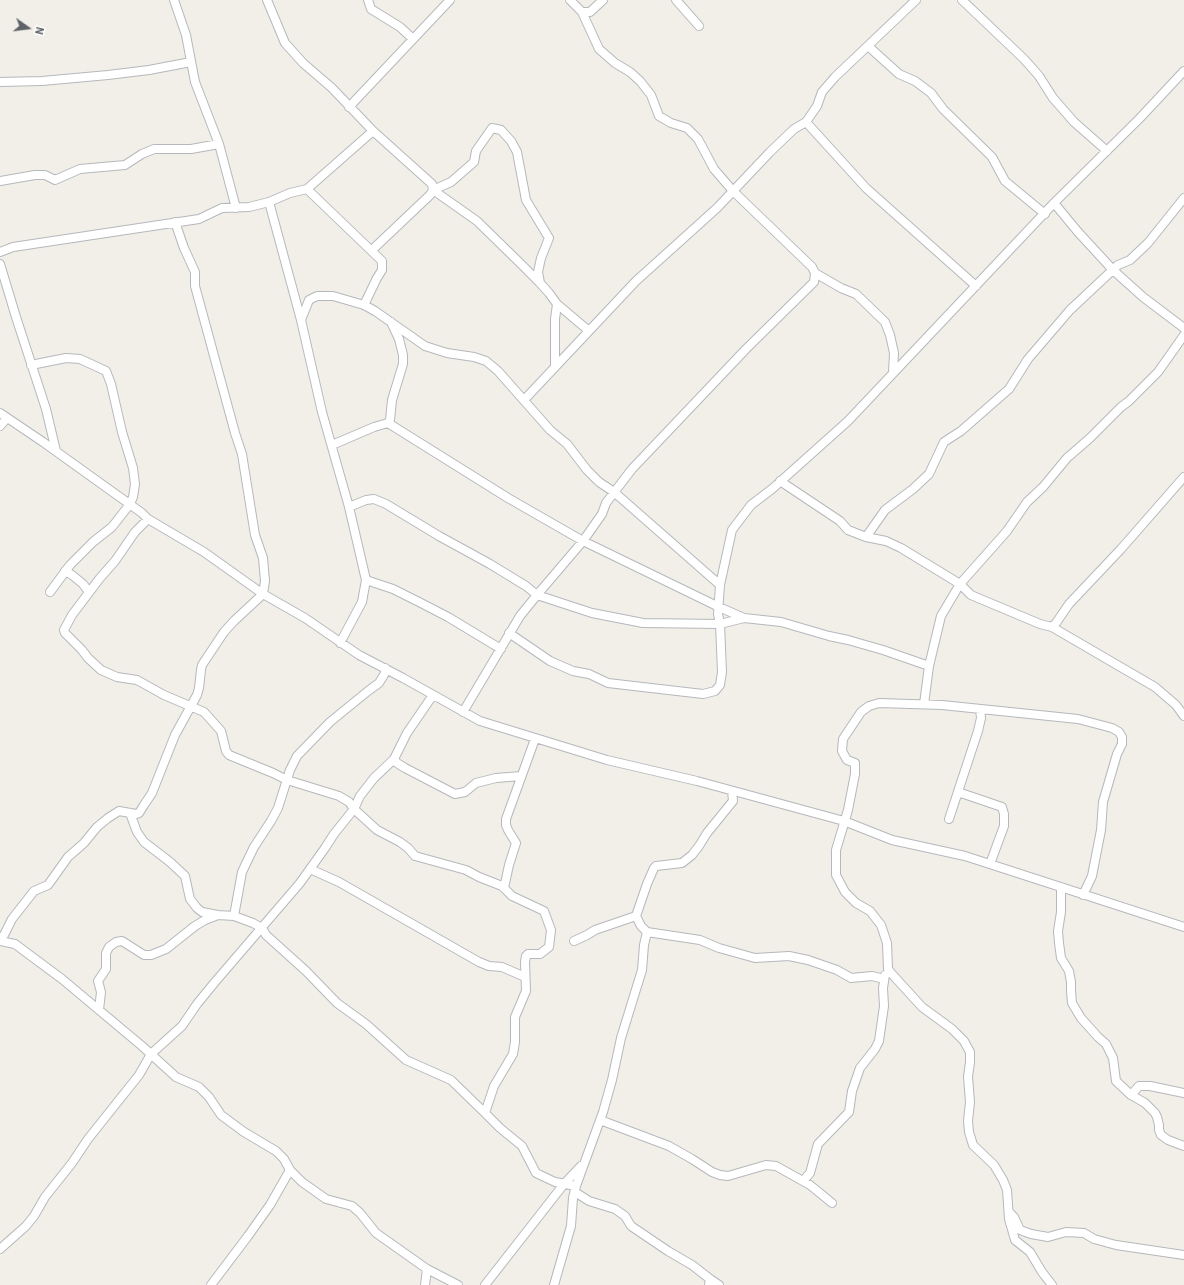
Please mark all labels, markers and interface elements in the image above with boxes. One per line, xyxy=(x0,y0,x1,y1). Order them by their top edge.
north arrow xyxy=(8,8,48,48)
text: N xyxy=(33,26,47,36)

